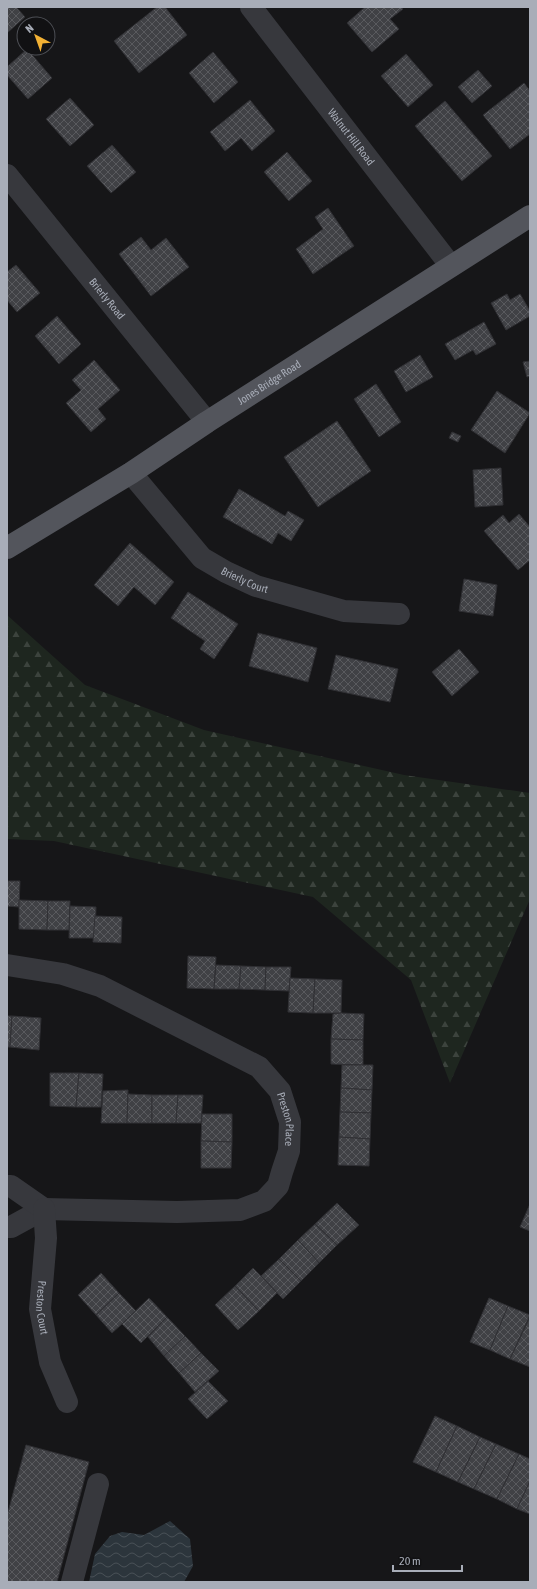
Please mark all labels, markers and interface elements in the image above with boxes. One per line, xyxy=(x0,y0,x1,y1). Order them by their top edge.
north arrow xyxy=(16,16,56,56)
text: N xyxy=(23,22,36,35)
street label: Walnut Hill Road xyxy=(326,106,377,168)
street label: Brierly Road xyxy=(87,276,127,321)
street label: Jones Bridge Road xyxy=(235,358,303,407)
street label: Brierly Court xyxy=(219,565,269,595)
street label: Preston Place xyxy=(275,1091,296,1146)
street label: Preston Court xyxy=(34,1280,51,1336)
scale bar xyxy=(393,1547,462,1573)
text: 20 m xyxy=(399,1554,421,1568)

